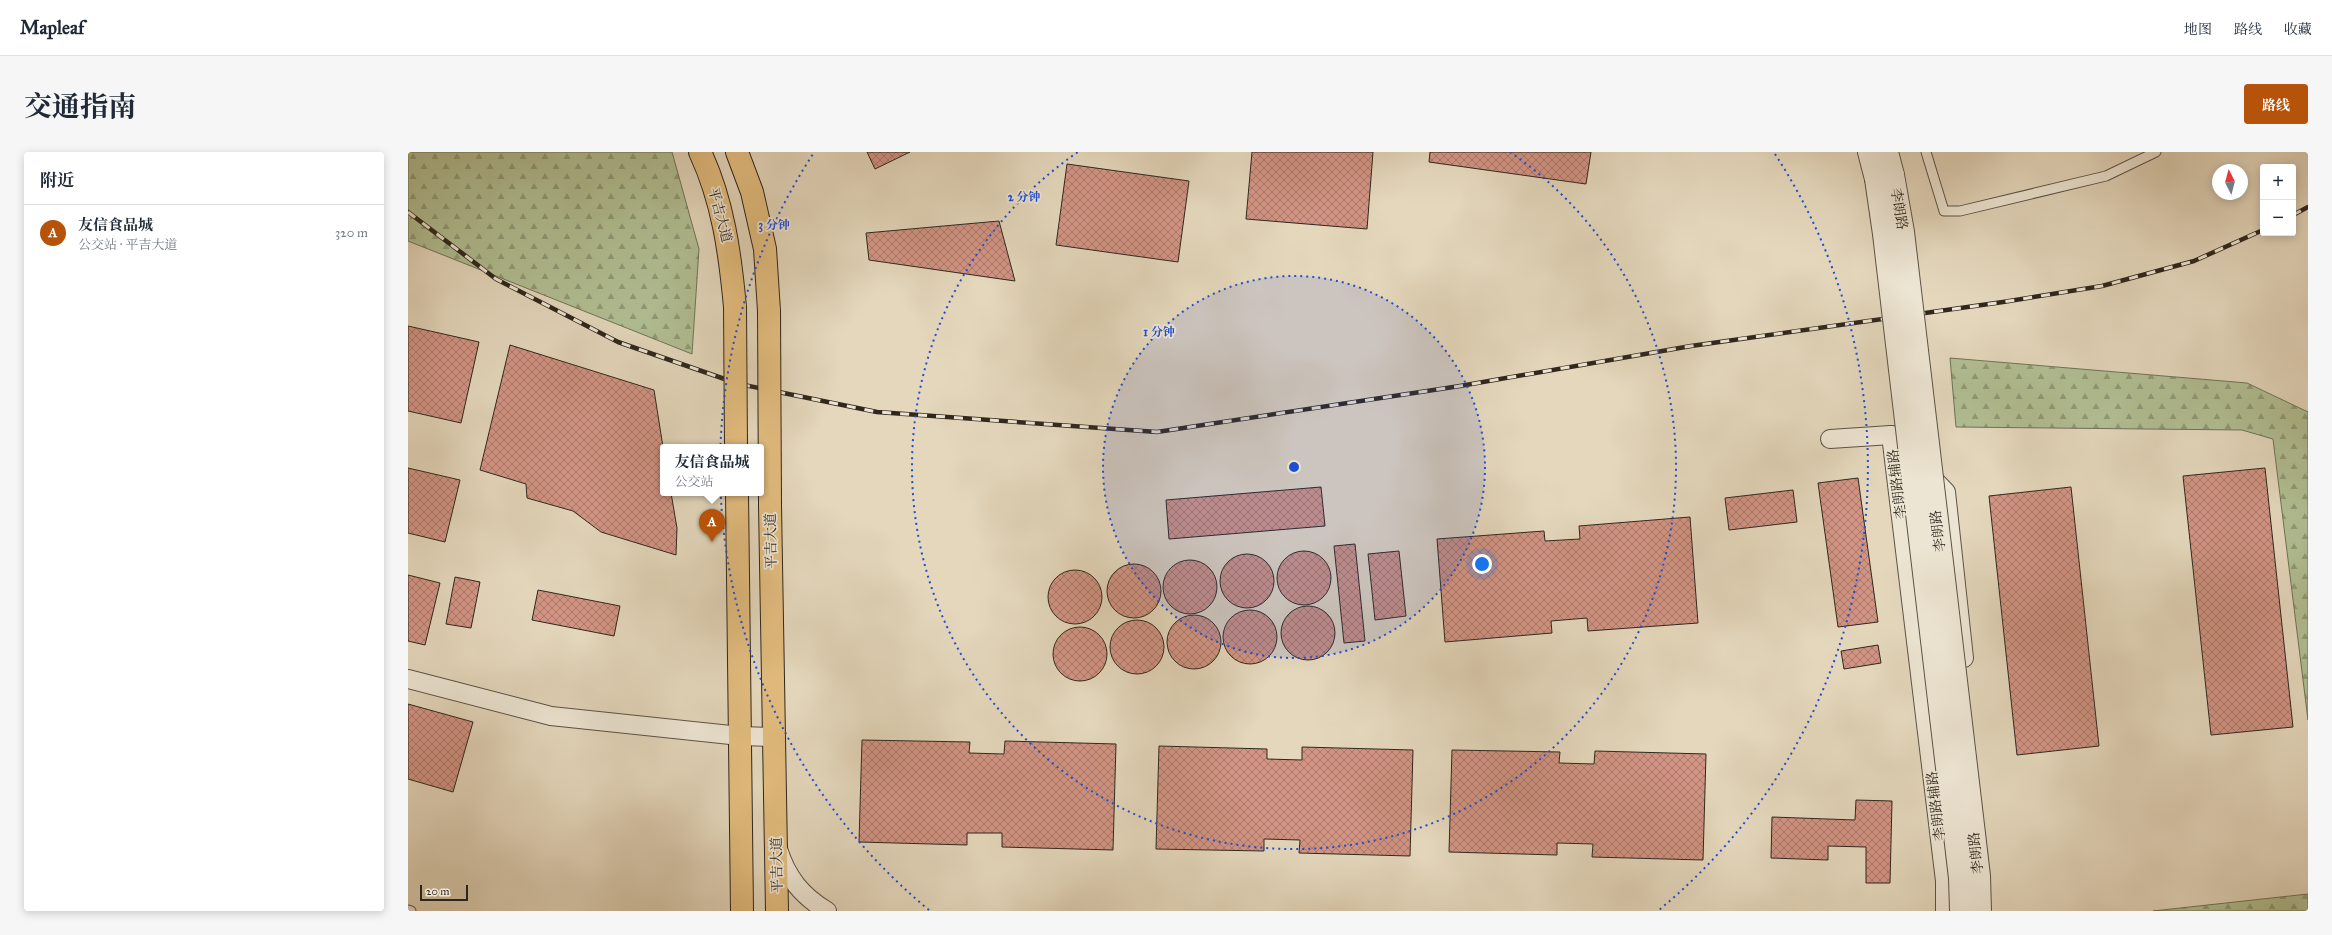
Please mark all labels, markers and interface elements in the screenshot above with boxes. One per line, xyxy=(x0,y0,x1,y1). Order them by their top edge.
text: Mapleaf xyxy=(20,16,84,39)
text: 地图 xyxy=(2184,21,2212,38)
text: 路线 xyxy=(2234,21,2262,38)
text: 收藏 xyxy=(2284,21,2312,38)
button: 路线 xyxy=(2244,84,2308,124)
text: 交通指南 xyxy=(24,89,136,124)
north arrow xyxy=(2212,164,2248,200)
map controls xyxy=(2260,164,2296,236)
button: + xyxy=(2260,164,2296,200)
text: 附近 xyxy=(40,170,74,191)
street label: 平吉大道 xyxy=(705,186,735,244)
street label: 李朗路 xyxy=(1887,187,1911,231)
text: 2 分钟 xyxy=(1008,190,1040,204)
button: − xyxy=(2260,200,2296,236)
text: 友信食品城 xyxy=(78,216,153,234)
text: 3 分钟 xyxy=(758,218,790,233)
text: A xyxy=(49,225,57,241)
text: 320 m xyxy=(335,225,368,241)
text: 公交站 · 平吉大道 xyxy=(78,237,177,253)
text: 1 分钟 xyxy=(1143,325,1175,339)
popup xyxy=(660,444,764,496)
street label: 李朗路辅路 xyxy=(1884,448,1910,520)
text: 友信食品城 xyxy=(674,453,750,471)
centre of rings xyxy=(1287,460,1301,474)
text: 公交站 xyxy=(674,474,714,490)
pin: A xyxy=(699,509,725,542)
street label: 李朗路 xyxy=(1927,509,1949,553)
street label: 平吉大道 xyxy=(762,513,780,569)
your location xyxy=(1472,554,1492,574)
street label: 李朗路辅路 xyxy=(1923,770,1949,842)
street label: 李朗路 xyxy=(1965,831,1987,875)
street label: 平吉大道 xyxy=(768,837,786,893)
scale bar xyxy=(420,883,468,902)
text: 20 m xyxy=(426,885,449,898)

